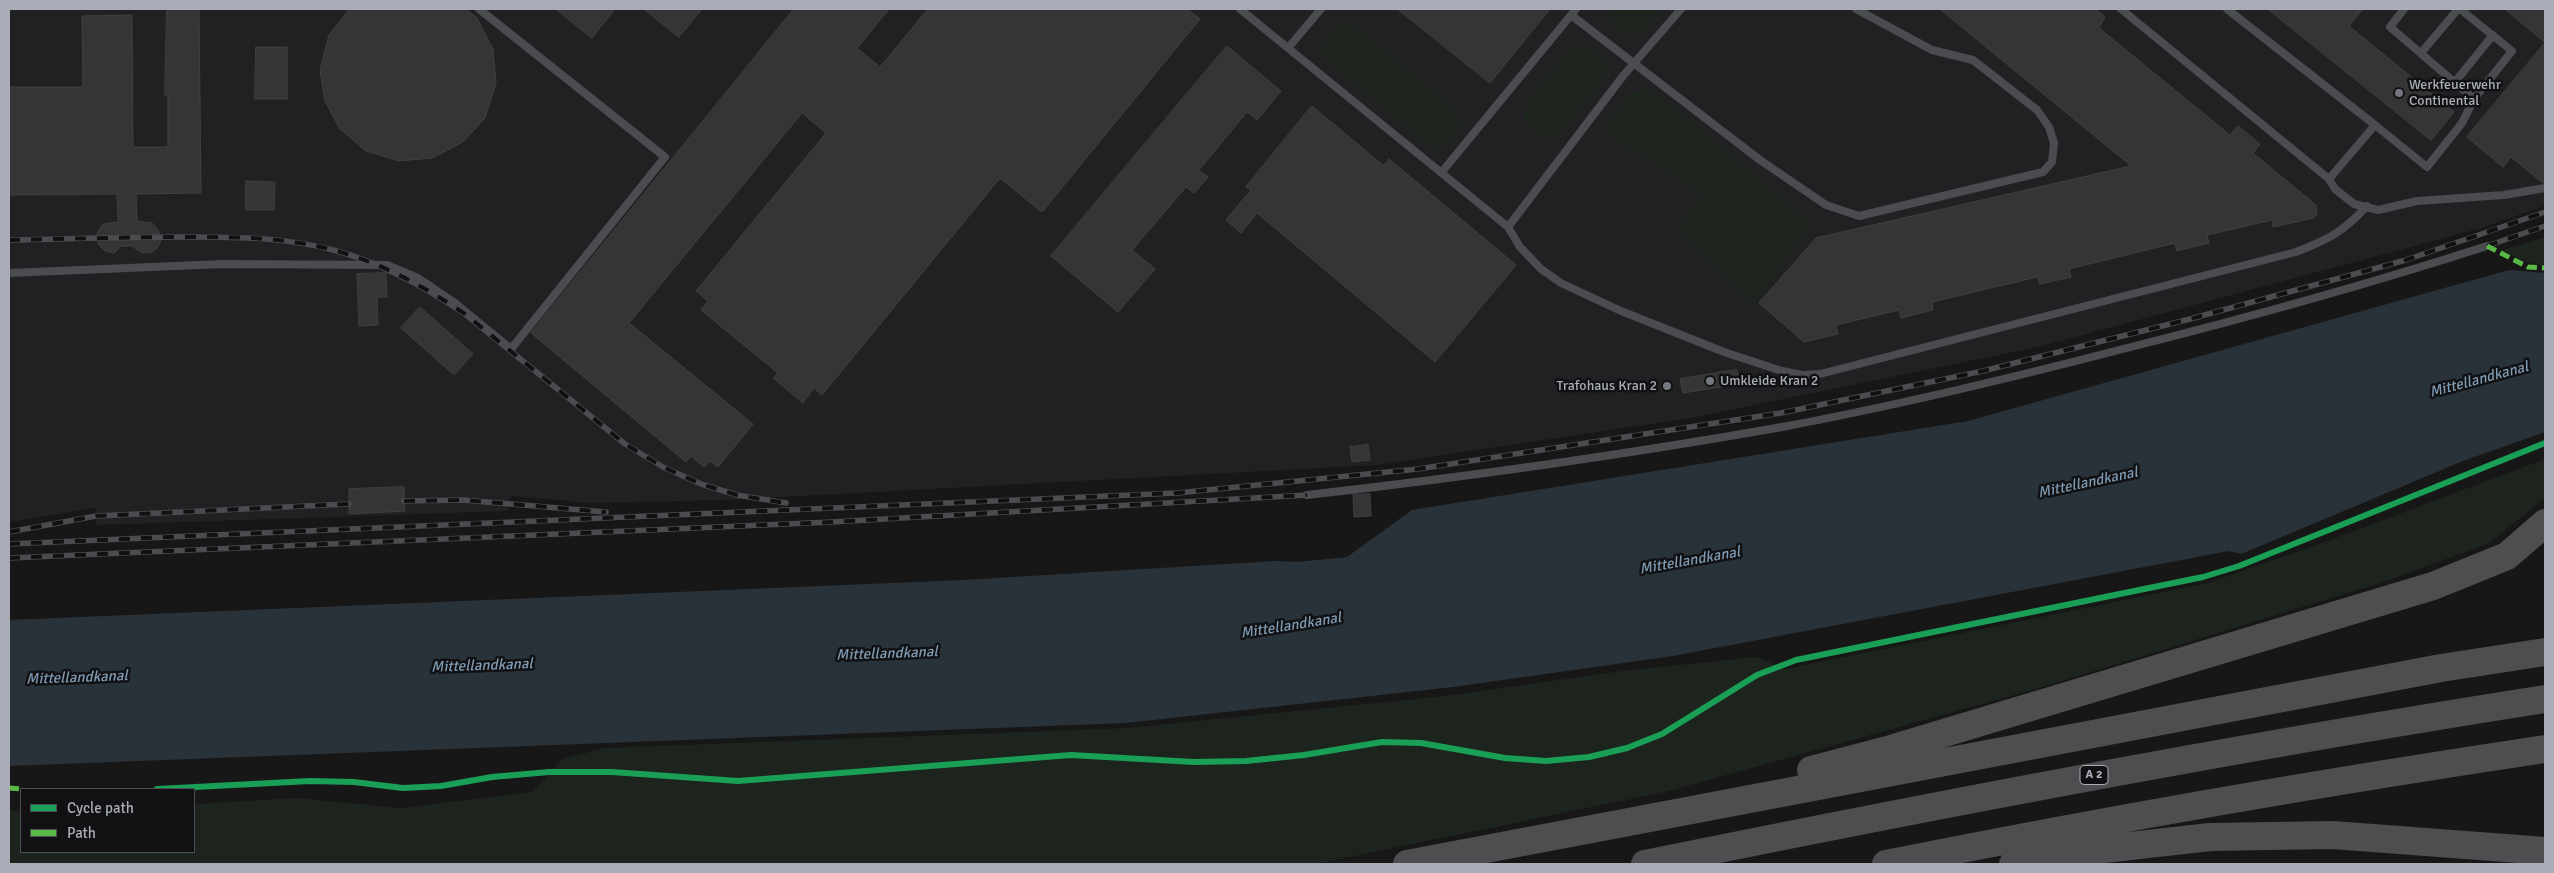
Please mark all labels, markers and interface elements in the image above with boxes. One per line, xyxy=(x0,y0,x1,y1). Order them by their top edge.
place label: Werkfeuerwehr Continental xyxy=(2409,77,2501,110)
marker: Werkfeuerwehr Continental xyxy=(2393,87,2405,99)
water label: Mittellandkanal xyxy=(2428,358,2530,402)
place label: Umkleide Kran 2 xyxy=(1720,373,1818,389)
marker: Umkleide Kran 2 xyxy=(1704,375,1716,387)
place label: Trafohaus Kran 2 xyxy=(1556,378,1657,394)
marker: Trafohaus Kran 2 xyxy=(1661,380,1673,392)
water label: Mittellandkanal xyxy=(2036,464,2140,502)
water label: Mittellandkanal xyxy=(1638,543,1742,579)
water label: Mittellandkanal xyxy=(1239,609,1343,643)
water label: Mittellandkanal xyxy=(836,643,938,665)
water label: Mittellandkanal xyxy=(431,655,533,677)
water label: Mittellandkanal xyxy=(26,667,128,689)
road number: A 2 xyxy=(2080,766,2108,784)
legend xyxy=(20,788,195,853)
text: Cycle path xyxy=(67,799,134,817)
text: Path xyxy=(67,824,96,842)

